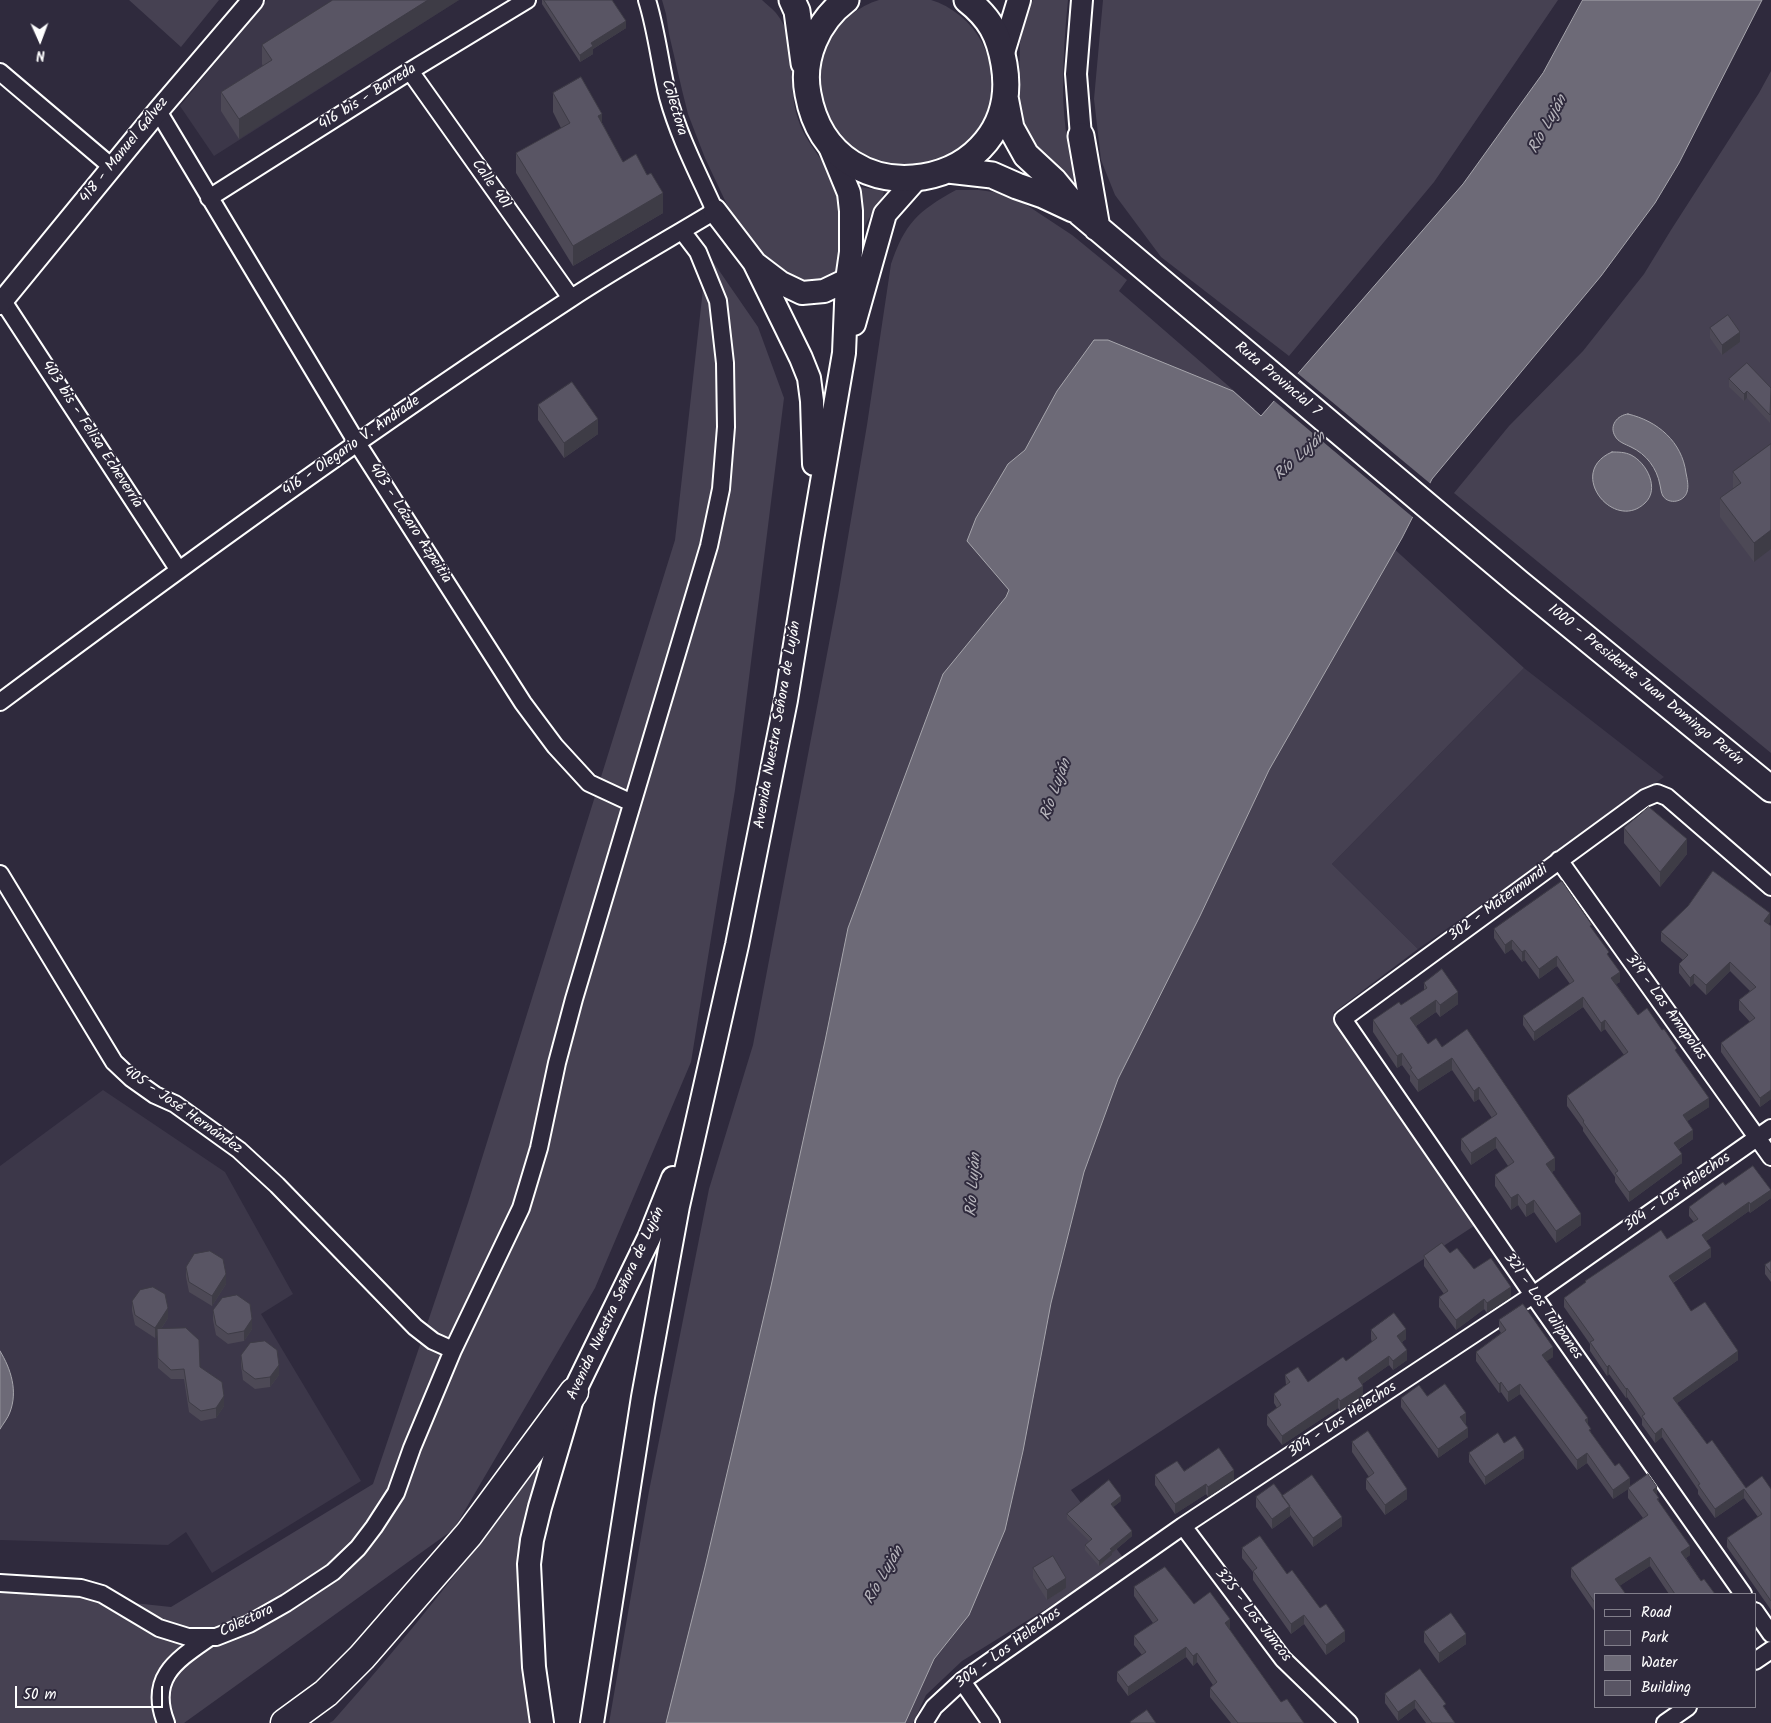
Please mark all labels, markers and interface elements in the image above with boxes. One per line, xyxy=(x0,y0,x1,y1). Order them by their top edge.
north arrow xyxy=(15,15,65,65)
text: N xyxy=(36,44,45,66)
street label: 416 bis - Barreda xyxy=(316,61,420,135)
street label: Colectora xyxy=(656,78,690,138)
water label: Río Luján xyxy=(1525,93,1573,157)
street label: 418 - Manuel Gálvez xyxy=(77,94,173,208)
street label: Calle 401 xyxy=(466,157,514,213)
street label: Ruta Provincial 7 xyxy=(1230,339,1324,421)
street label: 403 bis - Felisa Echeverría xyxy=(37,358,145,512)
street label: 416 - Olegario V. Andrade xyxy=(280,393,424,501)
water label: Río Luján xyxy=(1271,429,1331,485)
street label: 403 - Lázaro Azpeitia xyxy=(363,461,455,587)
street label: 1000 - Presidente Juan Domingo Perón xyxy=(1544,601,1746,771)
street label: Avenida Nuestra Señora de Luján xyxy=(752,620,806,830)
water label: Río Luján xyxy=(1037,757,1077,823)
street label: 302 - Matermundi xyxy=(1446,862,1552,946)
street label: 319 - Las Amapolas xyxy=(1621,952,1709,1064)
street label: 405 - José Hernández xyxy=(119,1063,245,1159)
street label: 304 - Los Helechos xyxy=(1621,1150,1735,1236)
water label: Río Luján xyxy=(963,1153,987,1217)
street label: Avenida Nuestra Señora de Luján xyxy=(564,1205,670,1403)
street label: 321 - Los Tulipanes xyxy=(1498,1250,1586,1364)
street label: 304 - Los Helechos xyxy=(1285,1379,1401,1463)
water label: Río Luján xyxy=(861,1544,909,1608)
street label: 325 - Los Juncos xyxy=(1210,1566,1294,1666)
legend xyxy=(1594,1593,1756,1708)
text: Road xyxy=(1641,1601,1671,1625)
street label: Colectora xyxy=(217,1602,277,1642)
street label: 304 - Los Helechos xyxy=(953,1605,1065,1693)
text: Park xyxy=(1641,1626,1668,1650)
text: Water xyxy=(1641,1651,1677,1675)
scale bar xyxy=(18,1676,165,1708)
text: Building xyxy=(1641,1676,1691,1700)
text: 50 m xyxy=(23,1683,57,1707)

